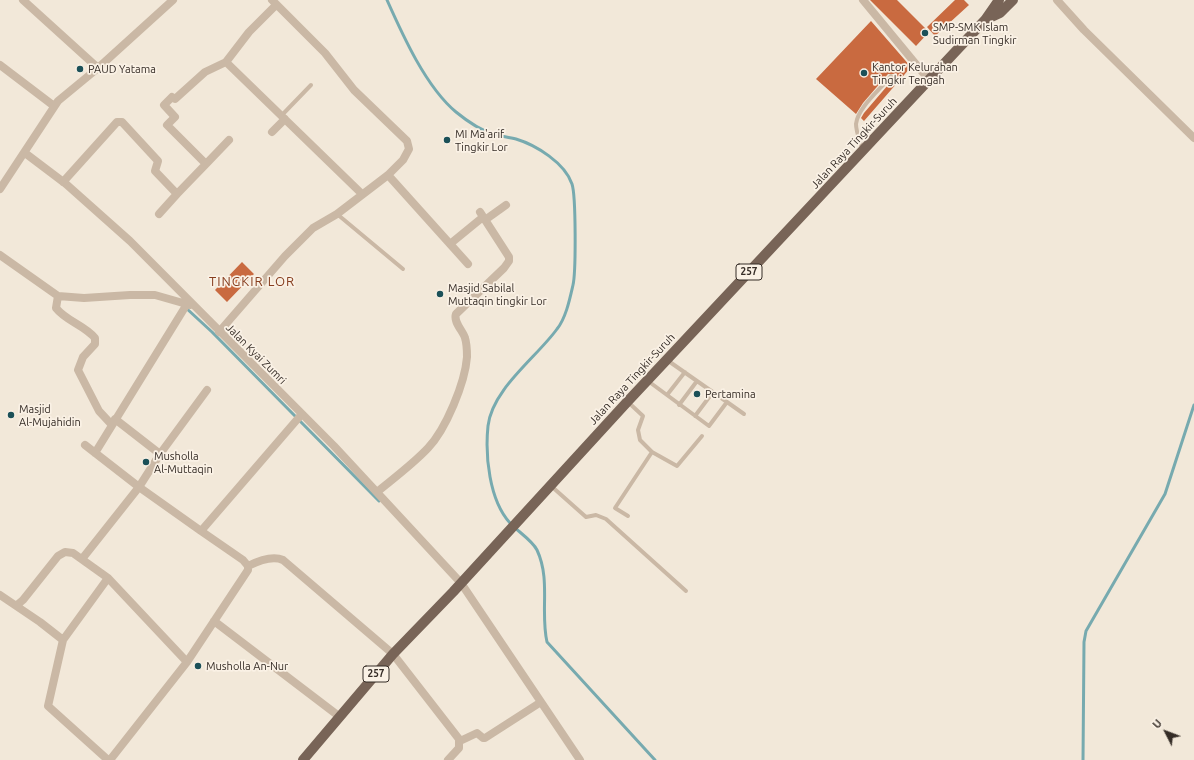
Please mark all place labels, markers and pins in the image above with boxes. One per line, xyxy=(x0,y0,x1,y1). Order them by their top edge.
place label: SMP-SMK Islam Sudirman Tingkir xyxy=(933,20,1016,46)
marker: SMP-SMK Islam Sudirman Tingkir xyxy=(920,28,930,38)
place label: Kantor Kelurahan Tingkir Tengah xyxy=(872,60,958,86)
place label: PAUD Yatama xyxy=(88,62,156,76)
marker: PAUD Yatama xyxy=(75,64,85,74)
marker: Kantor Kelurahan Tingkir Tengah xyxy=(859,68,869,78)
place label: MI Ma'arif Tingkir Lor xyxy=(455,127,508,153)
marker: MI Ma'arif Tingkir Lor xyxy=(442,135,452,145)
place label: Masjid Sabilal Muttaqin tingkir Lor xyxy=(448,281,547,307)
marker: Masjid Sabilal Muttaqin tingkir Lor xyxy=(435,289,445,299)
place label: Pertamina xyxy=(705,387,756,401)
marker: Pertamina xyxy=(692,389,702,399)
place label: Masjid Al-Mujahidin xyxy=(19,402,81,428)
marker: Masjid Al-Mujahidin xyxy=(6,410,16,420)
place label: Musholla Al-Muttaqin xyxy=(154,449,213,475)
marker: Musholla Al-Muttaqin xyxy=(141,457,151,467)
place label: Musholla An-Nur xyxy=(206,659,288,673)
marker: Musholla An-Nur xyxy=(193,661,203,671)

